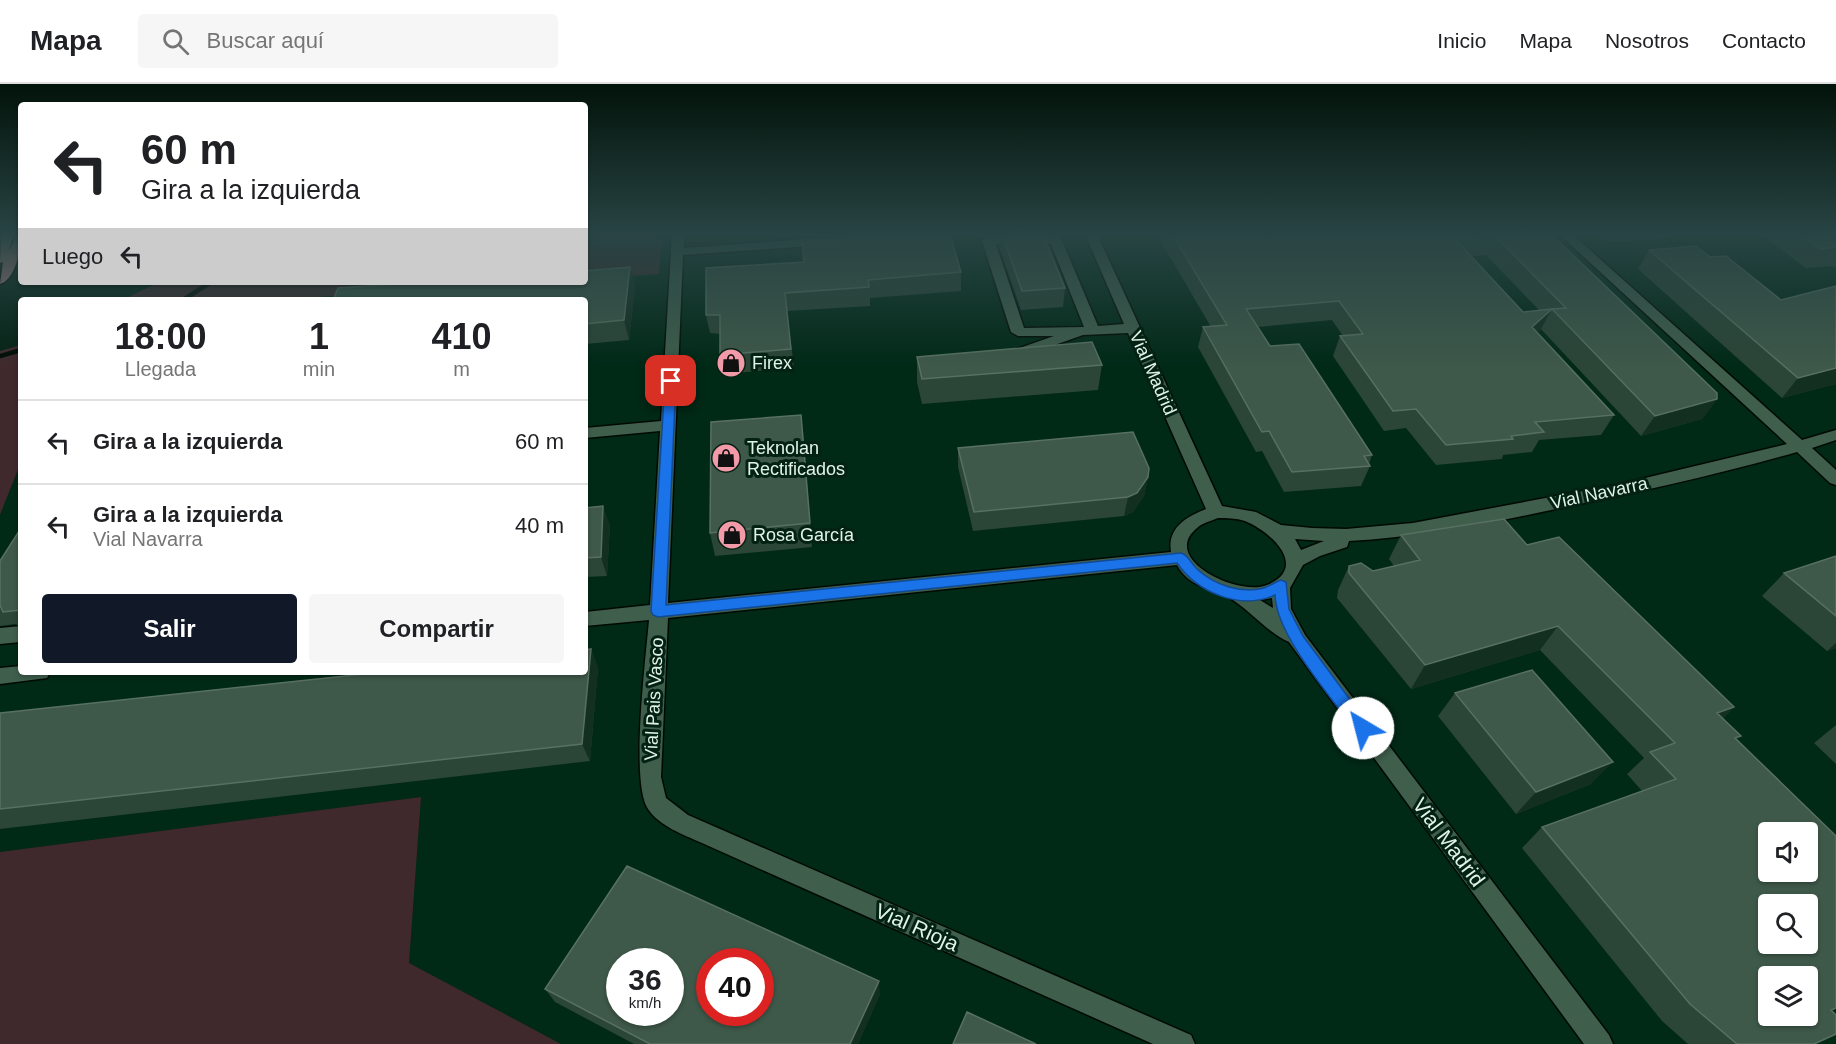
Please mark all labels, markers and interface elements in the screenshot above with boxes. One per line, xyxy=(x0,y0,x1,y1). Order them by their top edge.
search box xyxy=(138,14,558,68)
text: Mapa xyxy=(30,25,102,56)
icon: search xyxy=(159,25,192,58)
text: Buscar aquí xyxy=(207,28,324,53)
text: Inicio xyxy=(1437,29,1486,52)
text: Mapa xyxy=(1519,29,1572,52)
text: Nosotros xyxy=(1605,29,1689,52)
text: Contacto xyxy=(1722,29,1806,52)
icon: left xyxy=(42,126,120,204)
text: 60 m xyxy=(141,126,237,173)
text: Gira a la izquierda xyxy=(141,175,360,205)
icon: left xyxy=(115,240,148,273)
text: Luego xyxy=(42,244,103,269)
text: 18:00 xyxy=(114,316,206,357)
text: 1 xyxy=(309,316,329,357)
text: 410 xyxy=(431,316,492,357)
street label: Vial Madrid xyxy=(1126,328,1180,418)
shop icon: Firex xyxy=(715,347,747,379)
place label: Firex xyxy=(752,353,792,373)
pin xyxy=(645,355,696,406)
text: Llegada xyxy=(125,358,196,380)
text: min xyxy=(303,358,335,380)
text: m xyxy=(453,358,470,380)
icon: arrive xyxy=(654,364,687,397)
icon: left xyxy=(42,426,75,459)
text: Gira a la izquierda xyxy=(93,429,283,454)
text: 60 m xyxy=(515,429,564,454)
place label: Teknolan Rectificados xyxy=(747,438,845,479)
shop icon: Teknolan Rectificados xyxy=(710,442,742,474)
street label: Vial Navarra xyxy=(1549,473,1650,513)
text: Gira a la izquierda xyxy=(93,502,283,527)
icon: left xyxy=(42,510,75,543)
text: 40 m xyxy=(515,513,564,538)
shop icon: Rosa García xyxy=(716,519,748,551)
place label: Rosa García xyxy=(753,525,855,545)
text: Vial Navarra xyxy=(93,528,203,550)
button: Salir xyxy=(42,594,297,663)
button: Compartir xyxy=(309,594,564,663)
street label: Vial Pais Vasco xyxy=(641,637,667,761)
position arrow xyxy=(1331,696,1395,760)
street label: Vial Madrid xyxy=(1408,793,1490,891)
map controls xyxy=(1758,822,1818,1026)
button: sound xyxy=(1758,822,1818,882)
button: search xyxy=(1758,894,1818,954)
street label: Vial Rioja xyxy=(872,899,962,956)
speed limit sign: 40 xyxy=(696,948,774,1026)
text: 36 xyxy=(628,963,662,996)
button: layers xyxy=(1758,966,1818,1026)
text: km/h xyxy=(629,994,661,1011)

